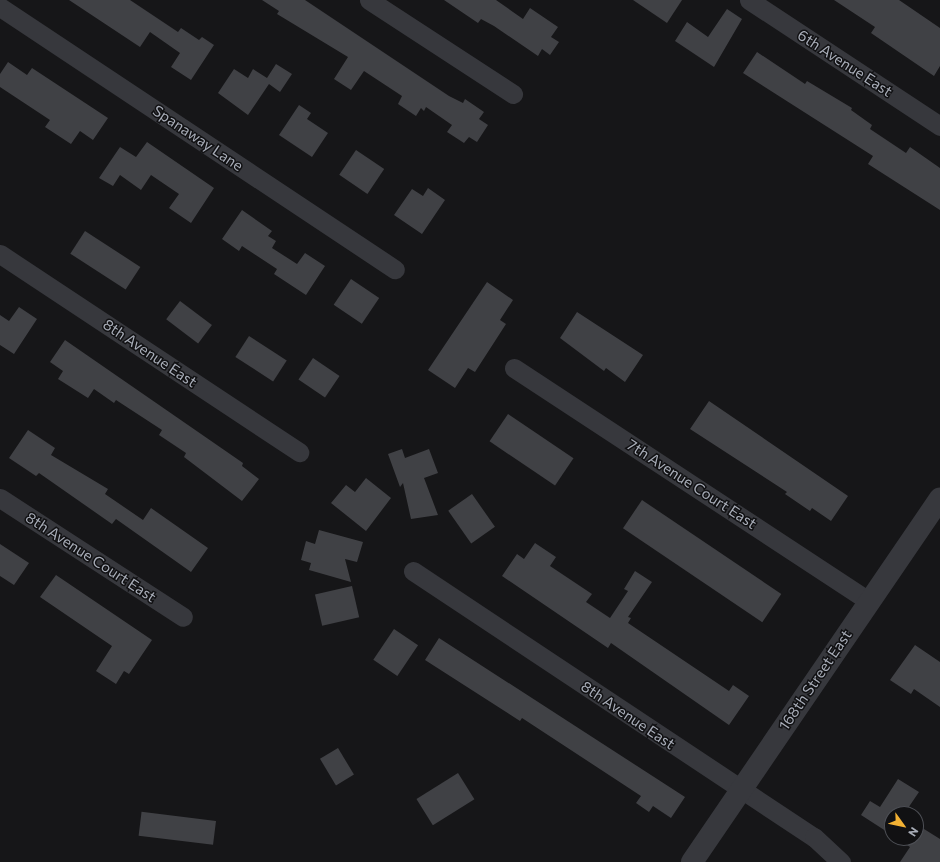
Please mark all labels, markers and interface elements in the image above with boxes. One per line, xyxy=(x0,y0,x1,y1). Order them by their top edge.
street label: 6th Avenue East xyxy=(794,26,896,100)
street label: Spanaway Lane xyxy=(149,101,247,175)
street label: 8th Avenue East xyxy=(100,315,200,391)
street label: 7th Avenue Court East xyxy=(624,435,760,533)
street label: 8th Avenue Court East xyxy=(22,508,160,606)
street label: 168th Street East xyxy=(775,626,855,734)
street label: 8th Avenue East xyxy=(578,677,678,753)
north arrow xyxy=(884,806,924,846)
text: N xyxy=(906,825,921,839)

